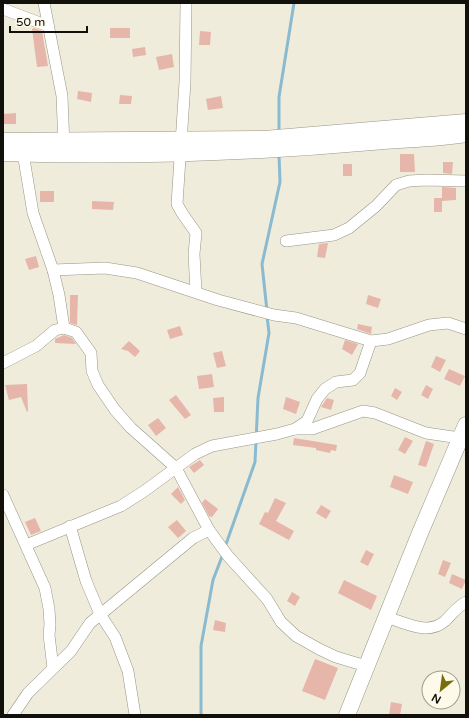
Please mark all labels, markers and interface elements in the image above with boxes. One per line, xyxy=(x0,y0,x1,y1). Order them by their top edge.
scale bar xyxy=(10,8,87,34)
text: 50 m xyxy=(16,15,45,29)
north arrow xyxy=(421,670,461,710)
text: N xyxy=(429,690,443,706)

